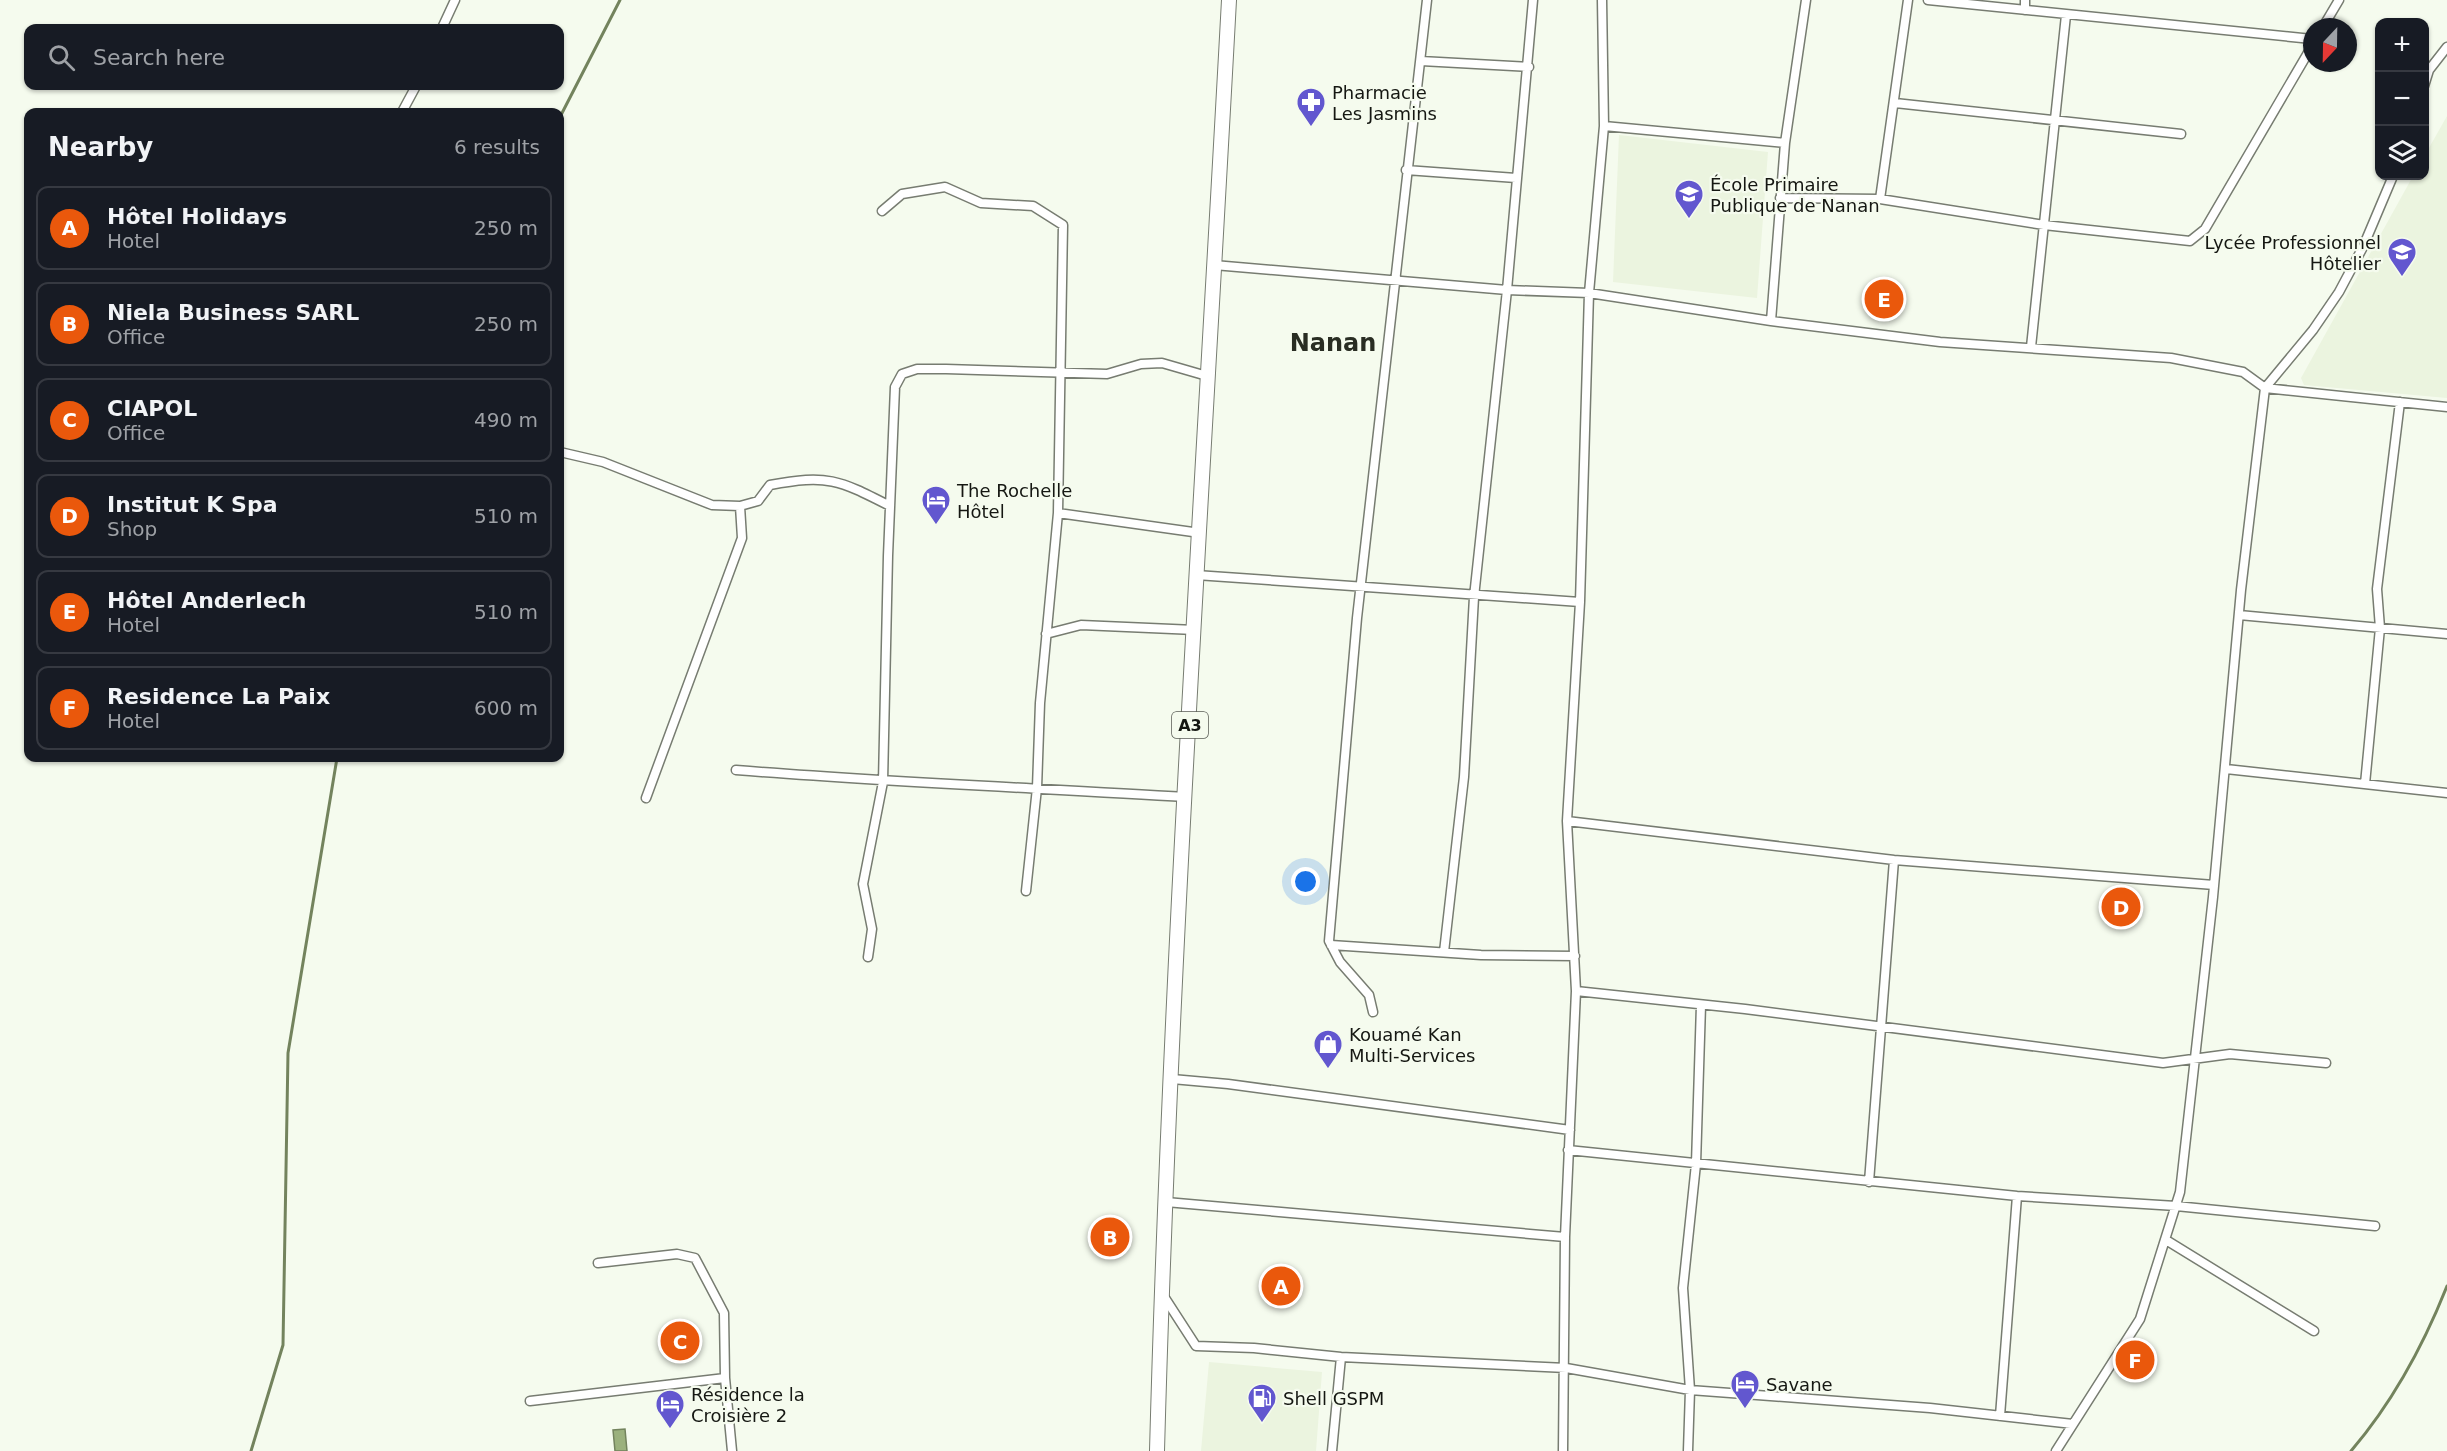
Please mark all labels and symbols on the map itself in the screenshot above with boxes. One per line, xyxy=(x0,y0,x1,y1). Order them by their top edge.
north arrow xyxy=(2303,18,2357,72)
place label: Pharmacie Les Jasmins xyxy=(1332,82,1437,124)
pharmacy icon: Pharmacie Les Jasmins xyxy=(1295,86,1327,128)
place label: École Primaire Publique de Nanan xyxy=(1710,174,1880,216)
school or university icon: École Primaire Publique de Nanan xyxy=(1673,178,1705,220)
place label: Lycée Professionnel Hôtelier xyxy=(2205,232,2382,274)
school or university icon: Lycée Professionnel Hôtelier xyxy=(2386,236,2418,278)
pin: E xyxy=(1864,276,1904,322)
district label: Nanan xyxy=(1290,329,1376,357)
place label: The Rochelle Hôtel xyxy=(956,480,1072,522)
hotel icon: The Rochelle Hôtel xyxy=(920,484,952,526)
road number: A3 xyxy=(1172,712,1208,738)
your location xyxy=(1291,867,1320,896)
pin: D xyxy=(2102,884,2140,930)
place label: Kouamé Kan Multi-Services xyxy=(1349,1024,1475,1066)
shop icon: Kouamé Kan Multi-Services xyxy=(1312,1028,1344,1070)
pin: B xyxy=(1090,1214,1130,1260)
pin: A xyxy=(1262,1264,1300,1308)
pin: C xyxy=(660,1318,700,1364)
pin: F xyxy=(2116,1338,2154,1382)
hotel icon: Savane xyxy=(1729,1368,1761,1410)
place label: Savane xyxy=(1766,1374,1833,1395)
fuel station icon: Shell GSPM xyxy=(1246,1382,1278,1424)
place label: Résidence la Croisière 2 xyxy=(691,1384,805,1426)
hotel icon: Résidence la Croisière 2 xyxy=(654,1388,686,1430)
place label: Shell GSPM xyxy=(1283,1388,1384,1409)

